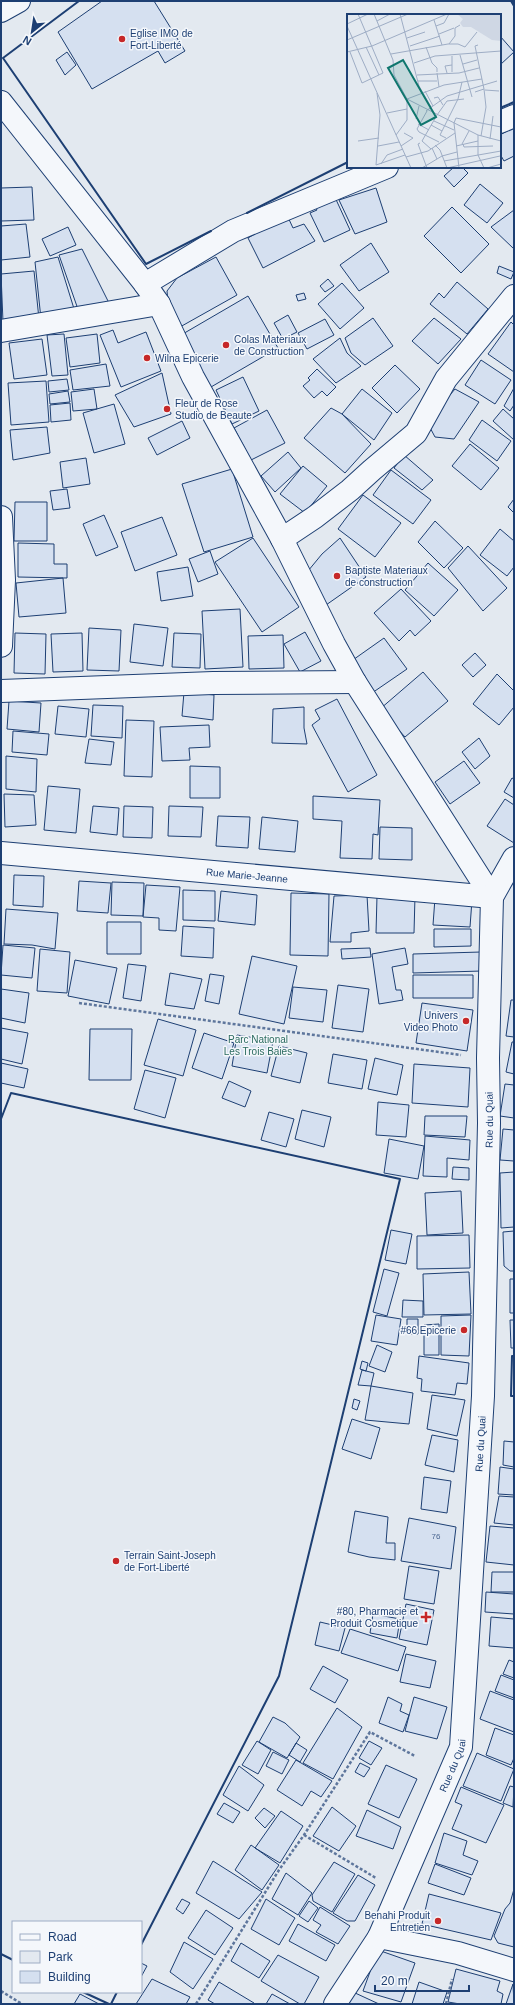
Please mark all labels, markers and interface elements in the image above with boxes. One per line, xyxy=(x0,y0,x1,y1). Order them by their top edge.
north arrow xyxy=(12,12,52,52)
inset map xyxy=(347,14,501,168)
place label: Eglise IMO de Fort-Liberté xyxy=(130,28,193,51)
text: N xyxy=(21,33,33,48)
marker: Eglise IMO de Fort-Liberté xyxy=(117,34,127,44)
place label: Colas Materiaux de Construction xyxy=(234,334,306,357)
marker: Colas Materiaux de Construction xyxy=(221,340,231,350)
marker: Wilna Epicerie xyxy=(142,353,152,363)
place label: Wilna Epicerie xyxy=(155,353,219,364)
place label: Fleur de Rose Studio de Beaute xyxy=(175,398,252,421)
marker: Fleur de Rose Studio de Beaute xyxy=(162,404,172,414)
place label: Baptiste Materiaux de construction xyxy=(345,565,428,588)
marker: Baptiste Materiaux de construction xyxy=(332,571,342,581)
street label: Rue Marie-Jeanne xyxy=(205,866,289,885)
place label: Univers Video Photo xyxy=(404,1010,458,1033)
marker: Univers Video Photo xyxy=(461,1016,471,1026)
park label: Parc National Les Trois Baies xyxy=(224,1034,292,1057)
street label: Rue du Quai xyxy=(483,1092,495,1148)
place label: #66 Epicerie xyxy=(400,1325,456,1336)
marker: #66 Epicerie xyxy=(459,1325,469,1335)
street label: Rue du Quai xyxy=(473,1415,488,1472)
house number: 76 xyxy=(432,1532,441,1541)
place label: Terrain Saint-Joseph de Fort-Liberté xyxy=(124,1550,216,1573)
marker: Terrain Saint-Joseph de Fort-Liberté xyxy=(111,1556,121,1566)
place label: #80, Pharmacie et Produit Cosmetique xyxy=(330,1606,418,1629)
marker: #80, Pharmacie et Produit Cosmetique xyxy=(421,1612,431,1622)
street label: Rue du Quai xyxy=(437,1739,467,1794)
place label: Benahi Produit Entretien xyxy=(364,1910,430,1933)
marker: Benahi Produit Entretien xyxy=(433,1916,443,1926)
legend xyxy=(12,1921,142,1993)
text: Road xyxy=(48,1930,77,1944)
text: Park xyxy=(48,1950,74,1964)
scale bar xyxy=(375,1967,469,1993)
text: Building xyxy=(48,1970,91,1984)
text: 20 m xyxy=(381,1974,408,1988)

